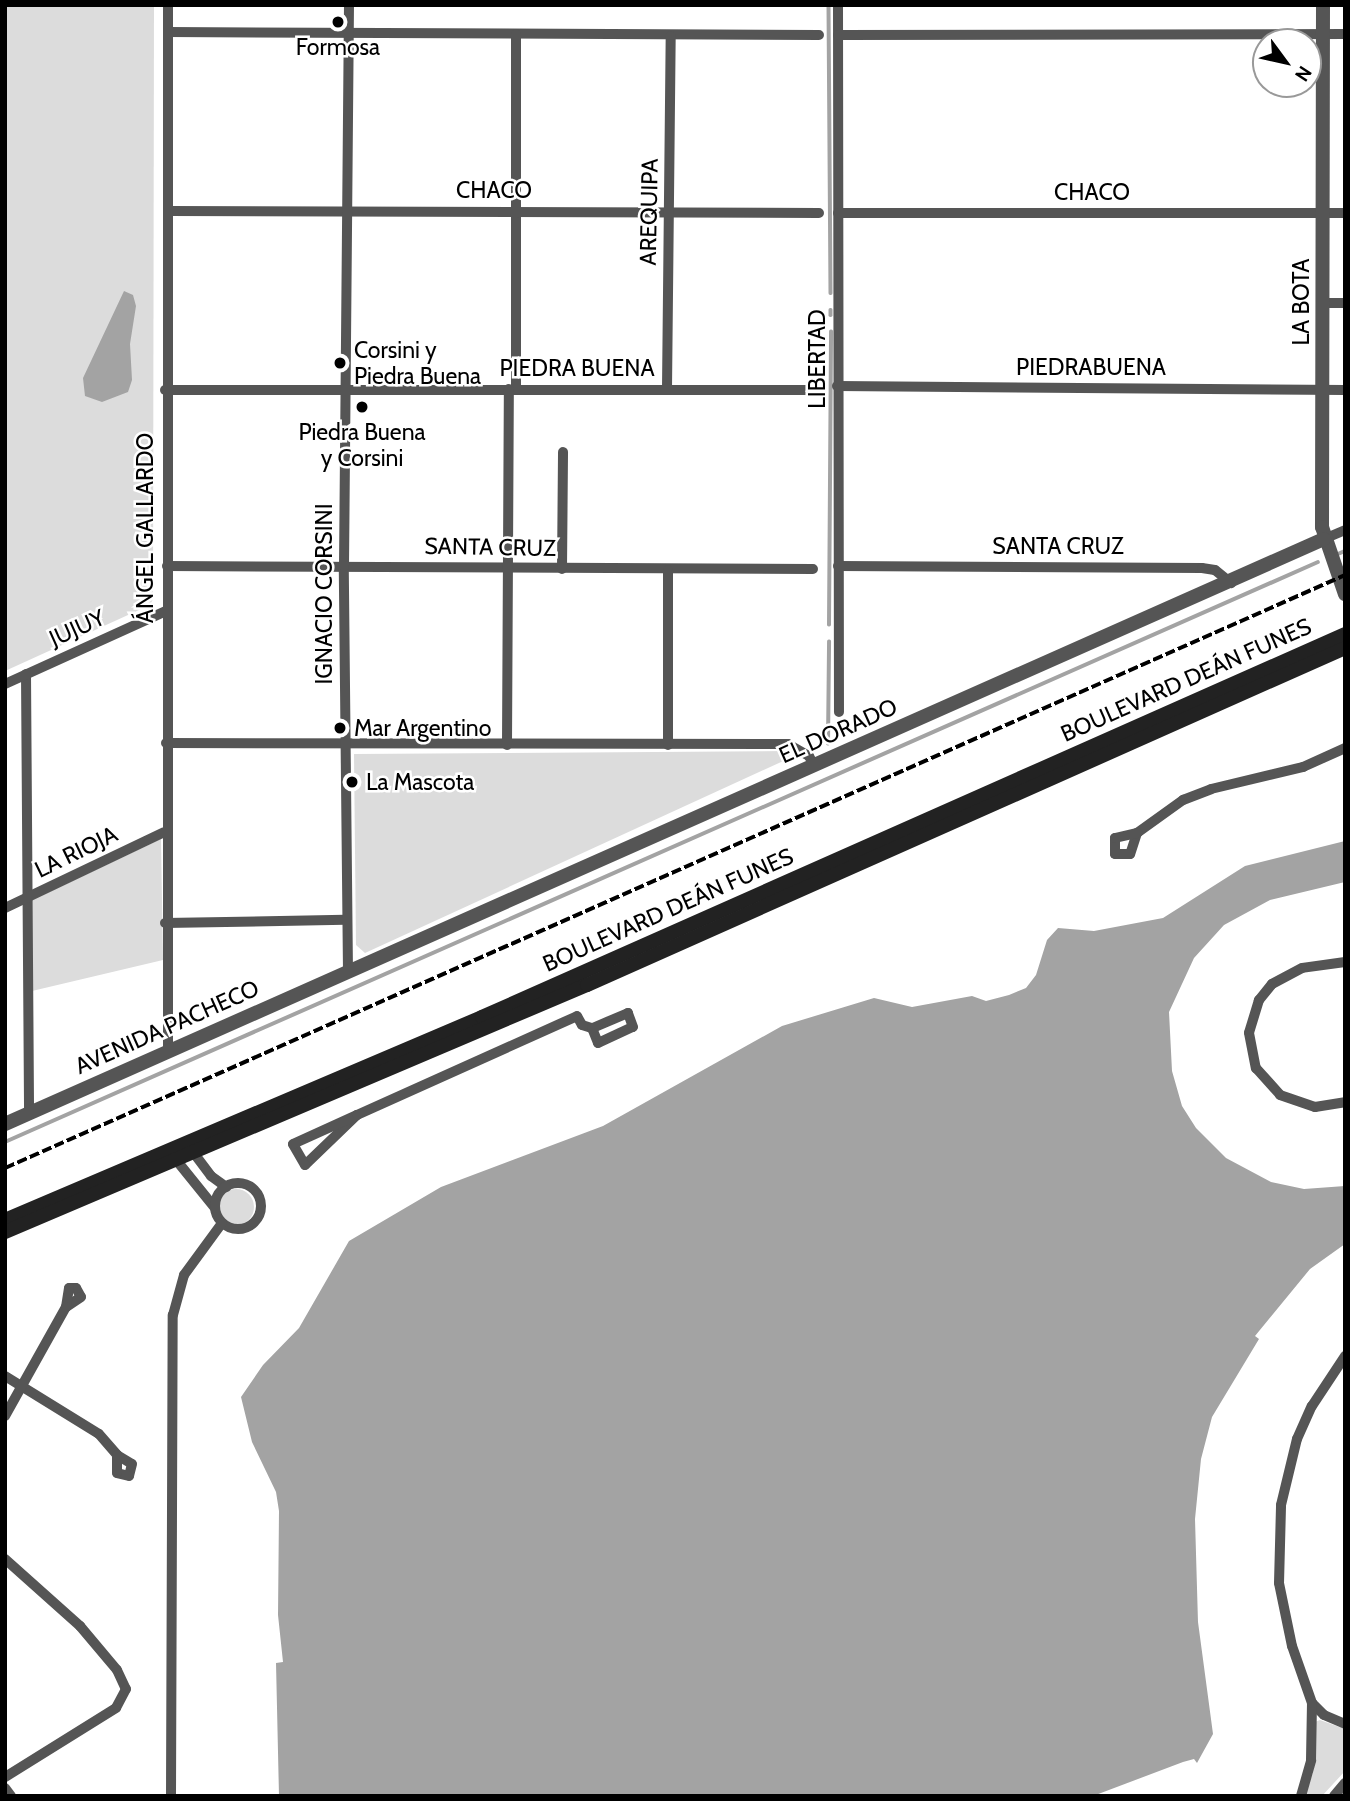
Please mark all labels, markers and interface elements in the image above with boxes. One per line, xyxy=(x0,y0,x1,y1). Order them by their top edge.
marker: Formosa xyxy=(330,14,346,30)
north arrow xyxy=(1252,28,1322,98)
place label: Formosa xyxy=(296,33,380,61)
text: N xyxy=(1290,62,1317,86)
street label: AREQUIPA xyxy=(634,158,664,266)
street label: CHACO xyxy=(456,176,532,204)
street label: CHACO xyxy=(1054,178,1130,206)
street label: LA BOTA xyxy=(1287,259,1315,345)
street label: LIBERTAD xyxy=(803,309,831,409)
place label: Corsini y Piedra Buena xyxy=(354,336,481,390)
street label: PIEDRABUENA xyxy=(1016,353,1166,381)
street label: PIEDRA BUENA xyxy=(499,354,655,382)
marker: Corsini y Piedra Buena xyxy=(332,355,348,371)
marker: Piedra Buena y Corsini xyxy=(354,399,370,415)
place label: Piedra Buena y Corsini xyxy=(298,418,426,472)
street label: ÁNGEL GALLARDO xyxy=(131,433,159,623)
street label: IGNACIO CORSINI xyxy=(310,503,338,685)
street label: SANTA CRUZ xyxy=(424,532,556,562)
street label: SANTA CRUZ xyxy=(992,532,1124,560)
street label: JUJUY xyxy=(45,604,109,652)
street label: BOULEVARD DEÁN FUNES xyxy=(1056,612,1316,748)
street label: EL DORADO xyxy=(775,693,901,769)
place label: Mar Argentino xyxy=(354,714,491,742)
marker: Mar Argentino xyxy=(332,720,348,736)
place label: La Mascota xyxy=(366,768,474,796)
marker: La Mascota xyxy=(344,774,360,790)
street label: LA RIOJA xyxy=(30,820,122,884)
street label: BOULEVARD DEÁN FUNES xyxy=(538,842,798,978)
street label: AVENIDA PACHECO xyxy=(71,974,263,1080)

